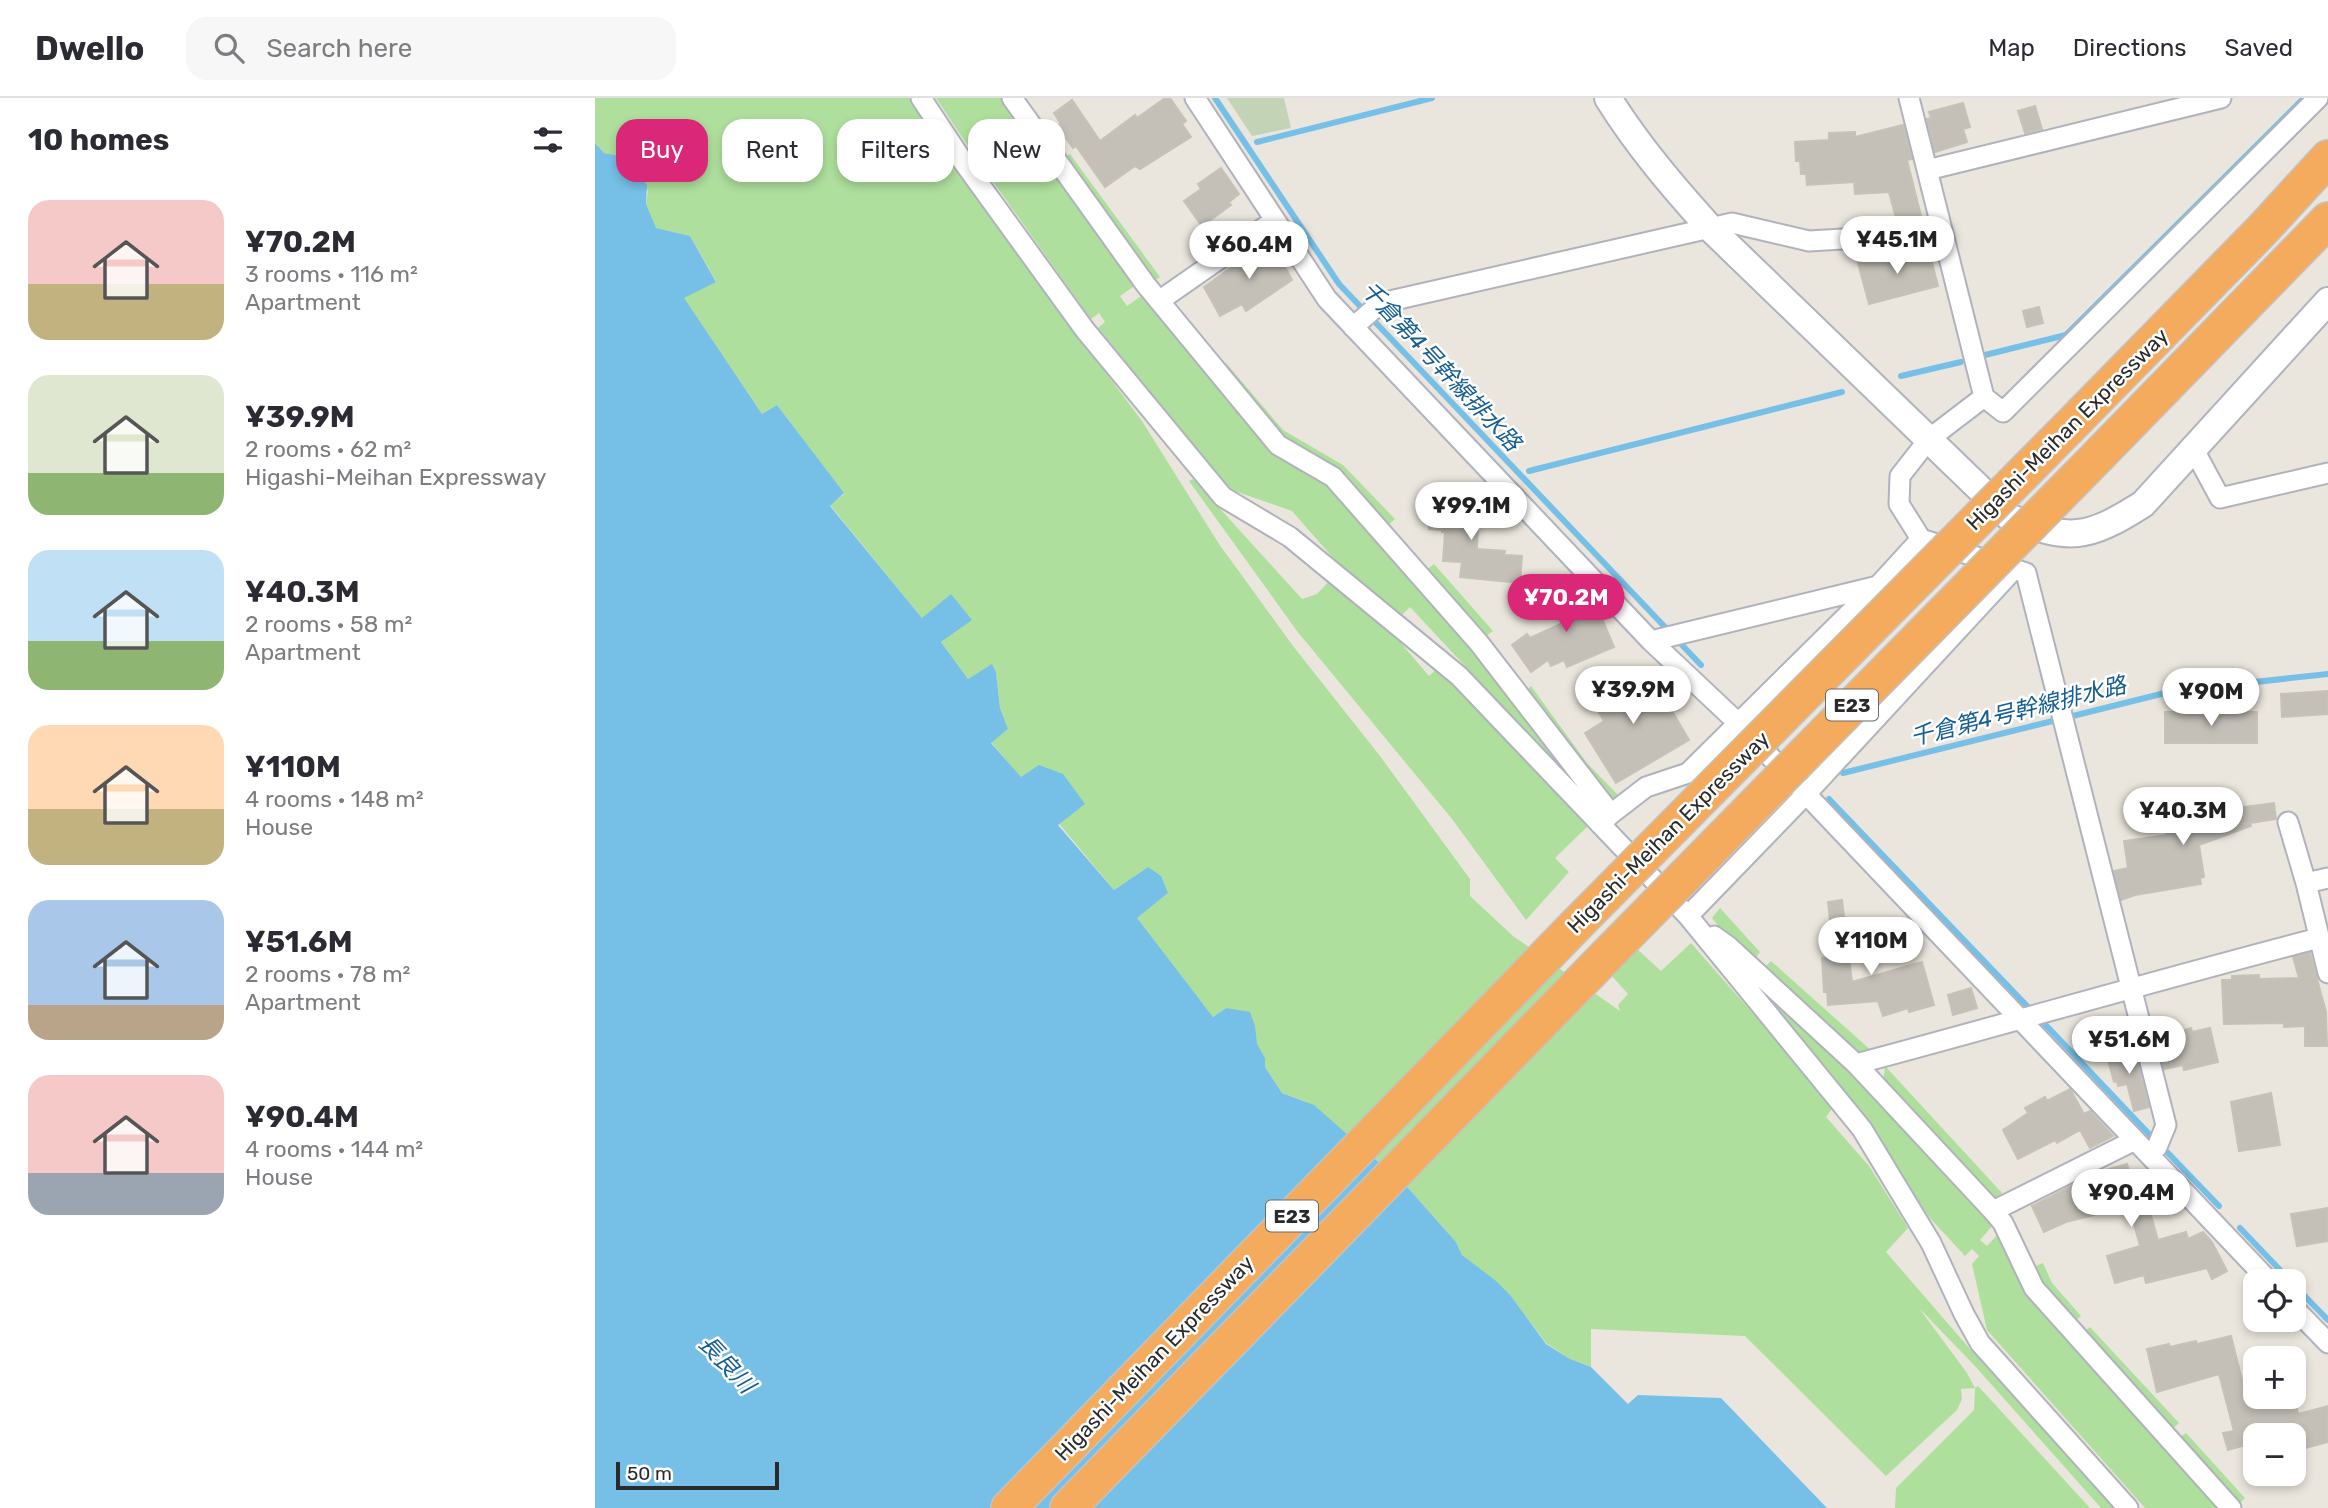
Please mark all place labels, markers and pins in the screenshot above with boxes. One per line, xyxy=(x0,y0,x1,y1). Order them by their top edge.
pin: ¥45.1M xyxy=(1840,216,1954,276)
pin: ¥60.4M xyxy=(1192,222,1306,281)
pin: ¥99.1M xyxy=(1414,482,1528,542)
pin: ¥70.2M xyxy=(1509,574,1623,634)
pin: ¥39.9M xyxy=(1576,666,1690,726)
pin: ¥90M xyxy=(2170,668,2252,728)
pin: ¥40.3M xyxy=(2126,788,2240,847)
pin: ¥110M xyxy=(1822,918,1920,977)
pin: ¥51.6M xyxy=(2072,1016,2186,1076)
pin: ¥90.4M xyxy=(2074,1170,2188,1229)

